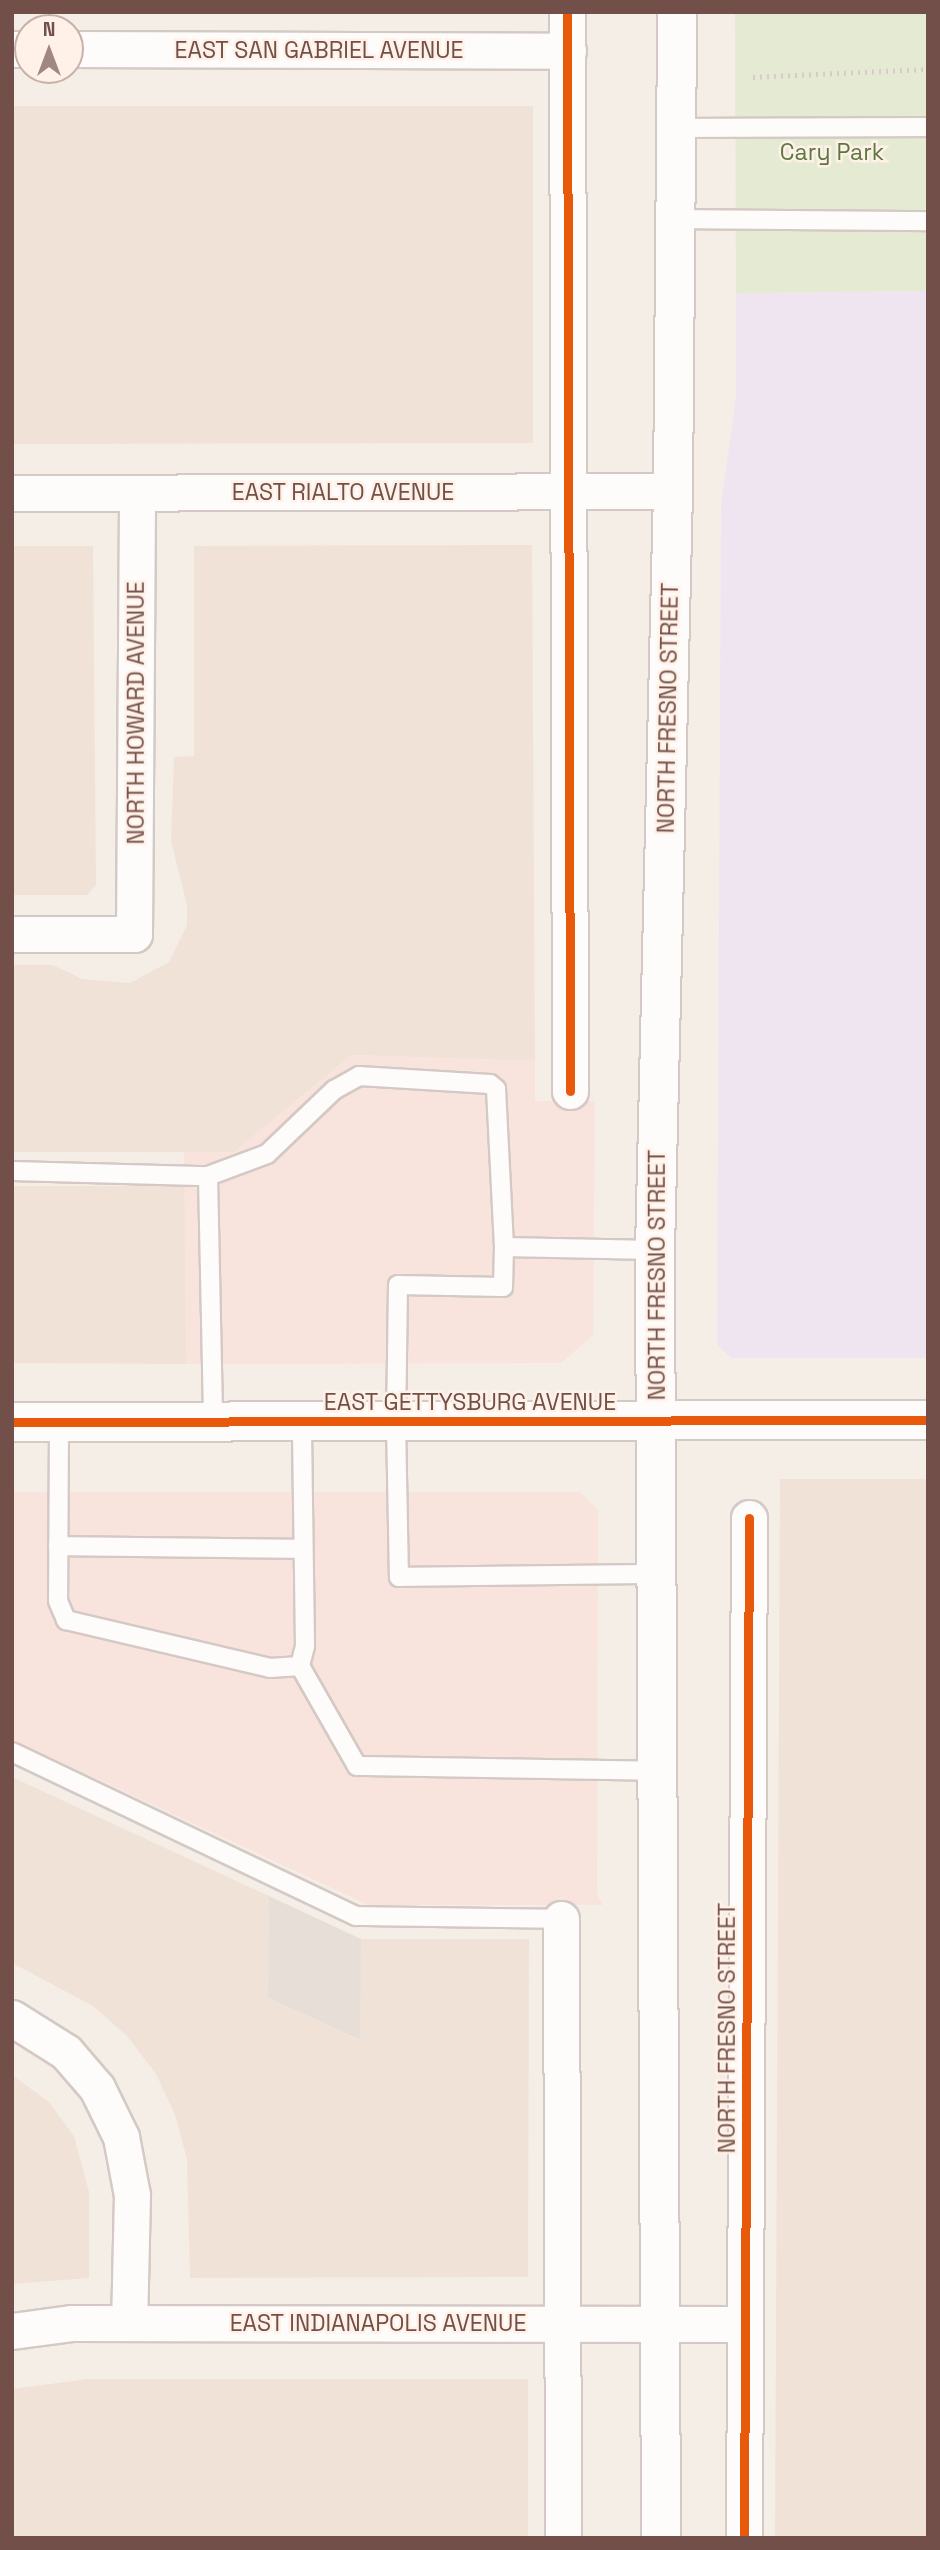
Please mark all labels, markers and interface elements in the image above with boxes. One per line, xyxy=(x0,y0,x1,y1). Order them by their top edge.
north arrow xyxy=(14,14,84,84)
text: N xyxy=(43,17,55,42)
street label: EAST SAN GABRIEL AVENUE xyxy=(174,36,464,64)
park label: Cary Park xyxy=(780,138,884,166)
street label: EAST RIALTO AVENUE xyxy=(231,478,455,506)
street label: NORTH HOWARD AVENUE xyxy=(122,581,150,845)
street label: NORTH FRESNO STREET xyxy=(652,582,684,834)
street label: NORTH FRESNO STREET xyxy=(643,1150,671,1400)
street label: EAST GETTYSBURG AVENUE xyxy=(323,1388,617,1416)
street label: NORTH FRESNO STREET xyxy=(713,1903,741,2153)
street label: EAST INDIANAPOLIS AVENUE xyxy=(229,2309,527,2337)

